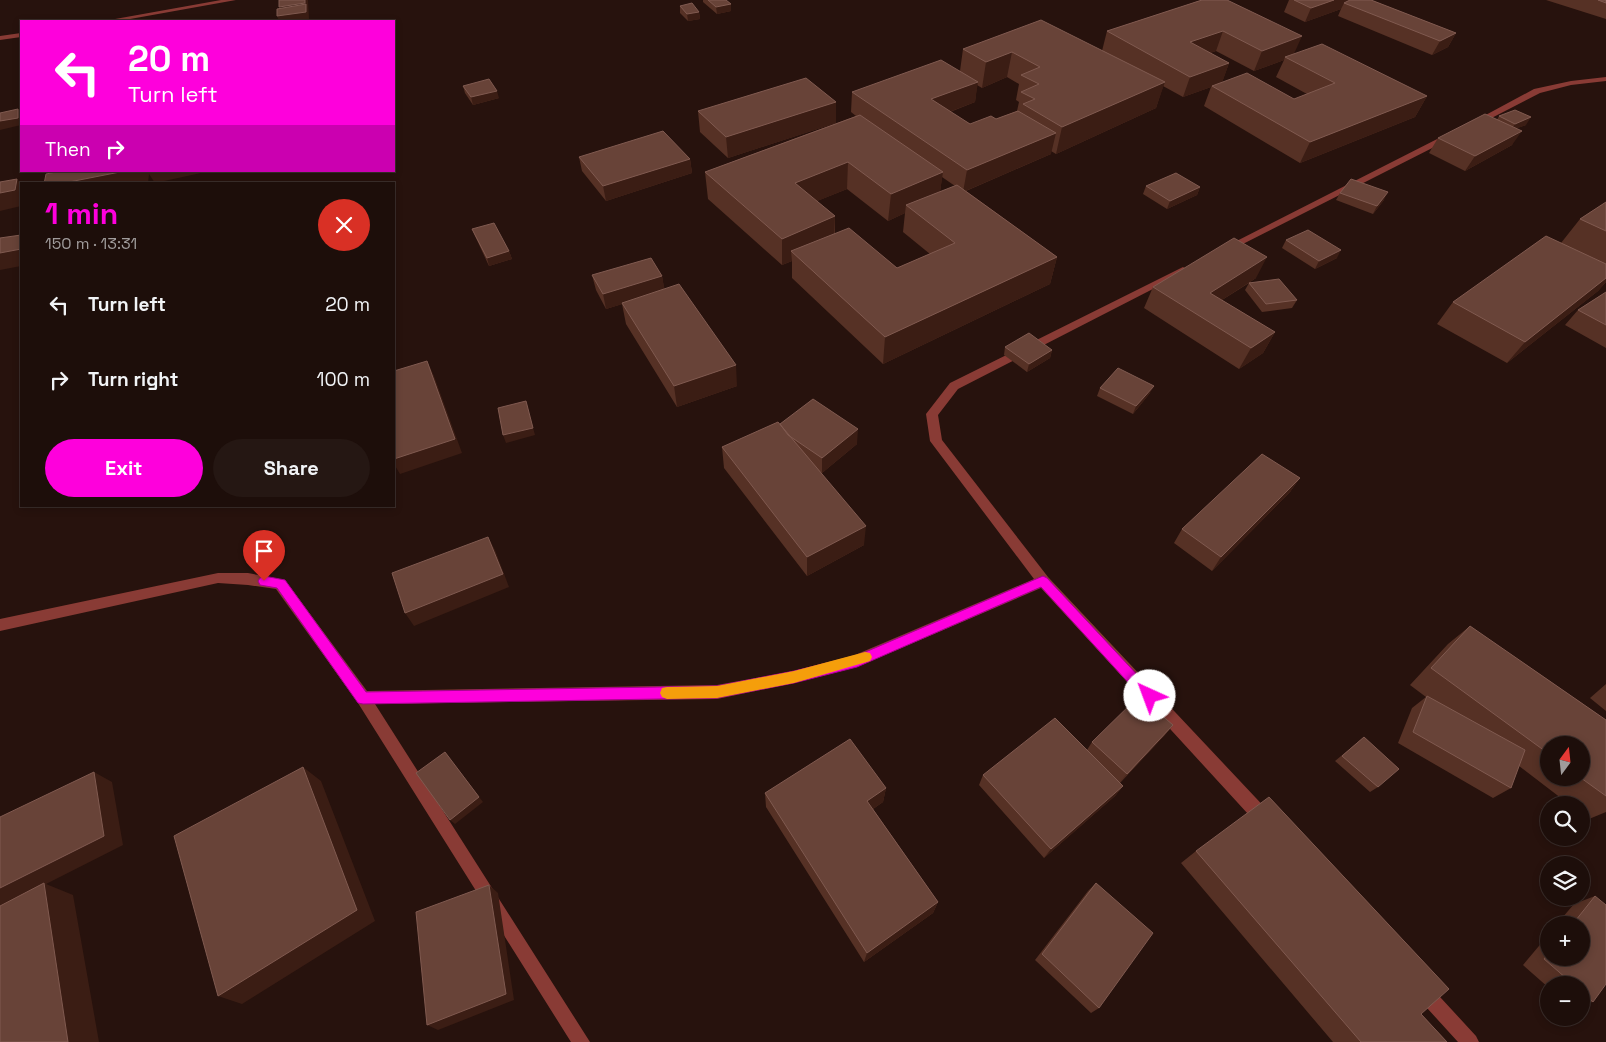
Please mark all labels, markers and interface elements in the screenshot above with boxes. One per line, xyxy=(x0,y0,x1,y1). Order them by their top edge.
text: 20 m xyxy=(128,37,210,81)
icon: left xyxy=(45,40,110,105)
text: Turn left xyxy=(128,80,218,108)
icon: right xyxy=(101,135,129,163)
text: Then xyxy=(45,137,91,162)
text: 1 min xyxy=(45,194,118,233)
button: close xyxy=(318,199,370,251)
text: 150 m · 13:31 xyxy=(45,233,137,254)
icon: left xyxy=(45,291,73,319)
text: Turn left xyxy=(88,292,166,317)
text: 20 m xyxy=(325,292,370,317)
icon: right xyxy=(45,366,73,394)
text: Turn right xyxy=(88,367,178,392)
text: 100 m xyxy=(316,367,370,392)
button: Exit xyxy=(45,439,203,497)
button: Share xyxy=(213,439,370,497)
pin xyxy=(243,530,285,581)
icon: arrive xyxy=(250,537,278,565)
position arrow xyxy=(1123,669,1175,721)
north arrow xyxy=(1540,736,1590,786)
map controls xyxy=(1540,736,1590,1026)
button: search xyxy=(1540,796,1590,846)
button: layers xyxy=(1540,856,1590,906)
button: + xyxy=(1540,916,1590,966)
button: − xyxy=(1540,976,1590,1026)

